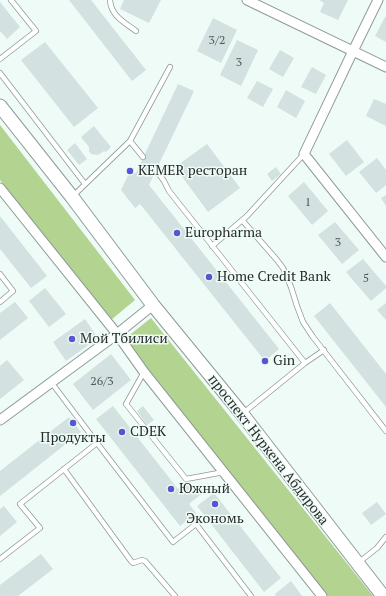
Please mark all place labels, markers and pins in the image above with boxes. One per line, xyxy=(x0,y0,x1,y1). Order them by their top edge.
place label: KEMER ресторан xyxy=(138,163,247,179)
marker: KEMER ресторан xyxy=(125,166,135,176)
place label: Europharma xyxy=(185,225,262,241)
marker: Europharma xyxy=(172,228,182,238)
place label: Home Credit Bank xyxy=(217,269,331,285)
marker: Home Credit Bank xyxy=(204,272,214,282)
place label: Мой Тбилиси xyxy=(80,331,168,347)
marker: Мой Тбилиси xyxy=(67,334,77,344)
place label: Gin xyxy=(273,353,295,369)
marker: Gin xyxy=(260,356,270,366)
marker: Продукты xyxy=(68,418,78,428)
place label: CDEK xyxy=(130,424,166,440)
marker: CDEK xyxy=(117,427,127,437)
place label: Продукты xyxy=(40,430,106,446)
place label: Южный xyxy=(179,481,230,497)
marker: Южный xyxy=(166,484,176,494)
marker: Экономь xyxy=(210,499,220,509)
place label: Экономь xyxy=(186,511,244,527)

